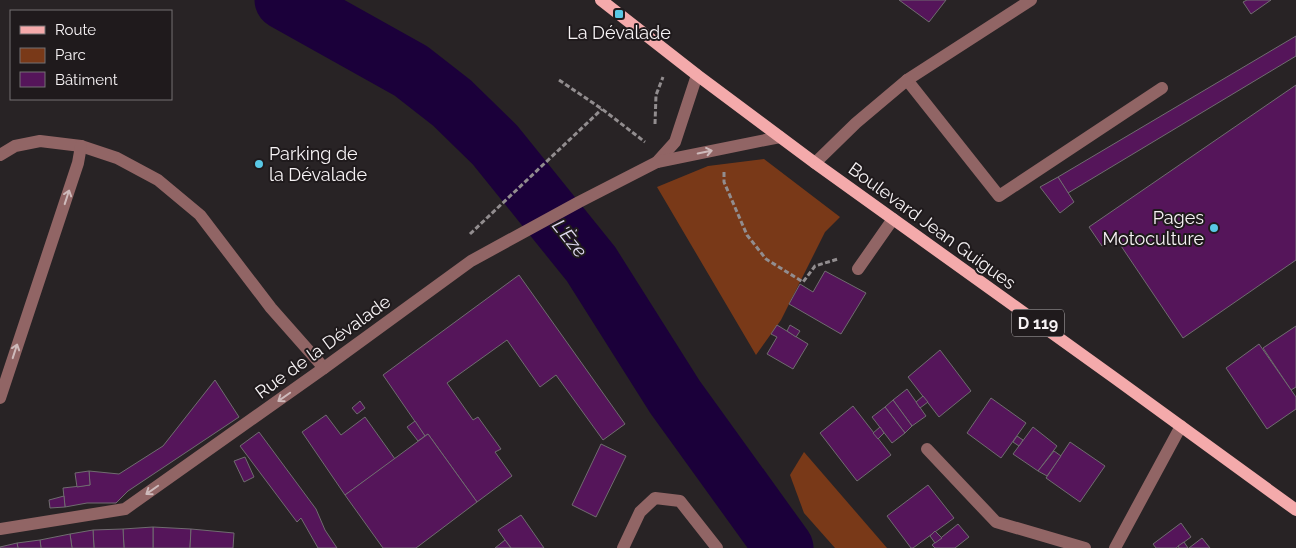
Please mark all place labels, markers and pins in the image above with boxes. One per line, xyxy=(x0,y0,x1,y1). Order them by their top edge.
marker: La Dévalade xyxy=(613,8,625,20)
place label: La Dévalade xyxy=(567,22,671,43)
place label: Parking de la Dévalade xyxy=(269,143,368,185)
marker: Parking de la Dévalade xyxy=(253,158,265,170)
place label: Pages Motoculture xyxy=(1102,207,1204,249)
marker: Pages Motoculture xyxy=(1208,222,1220,234)

